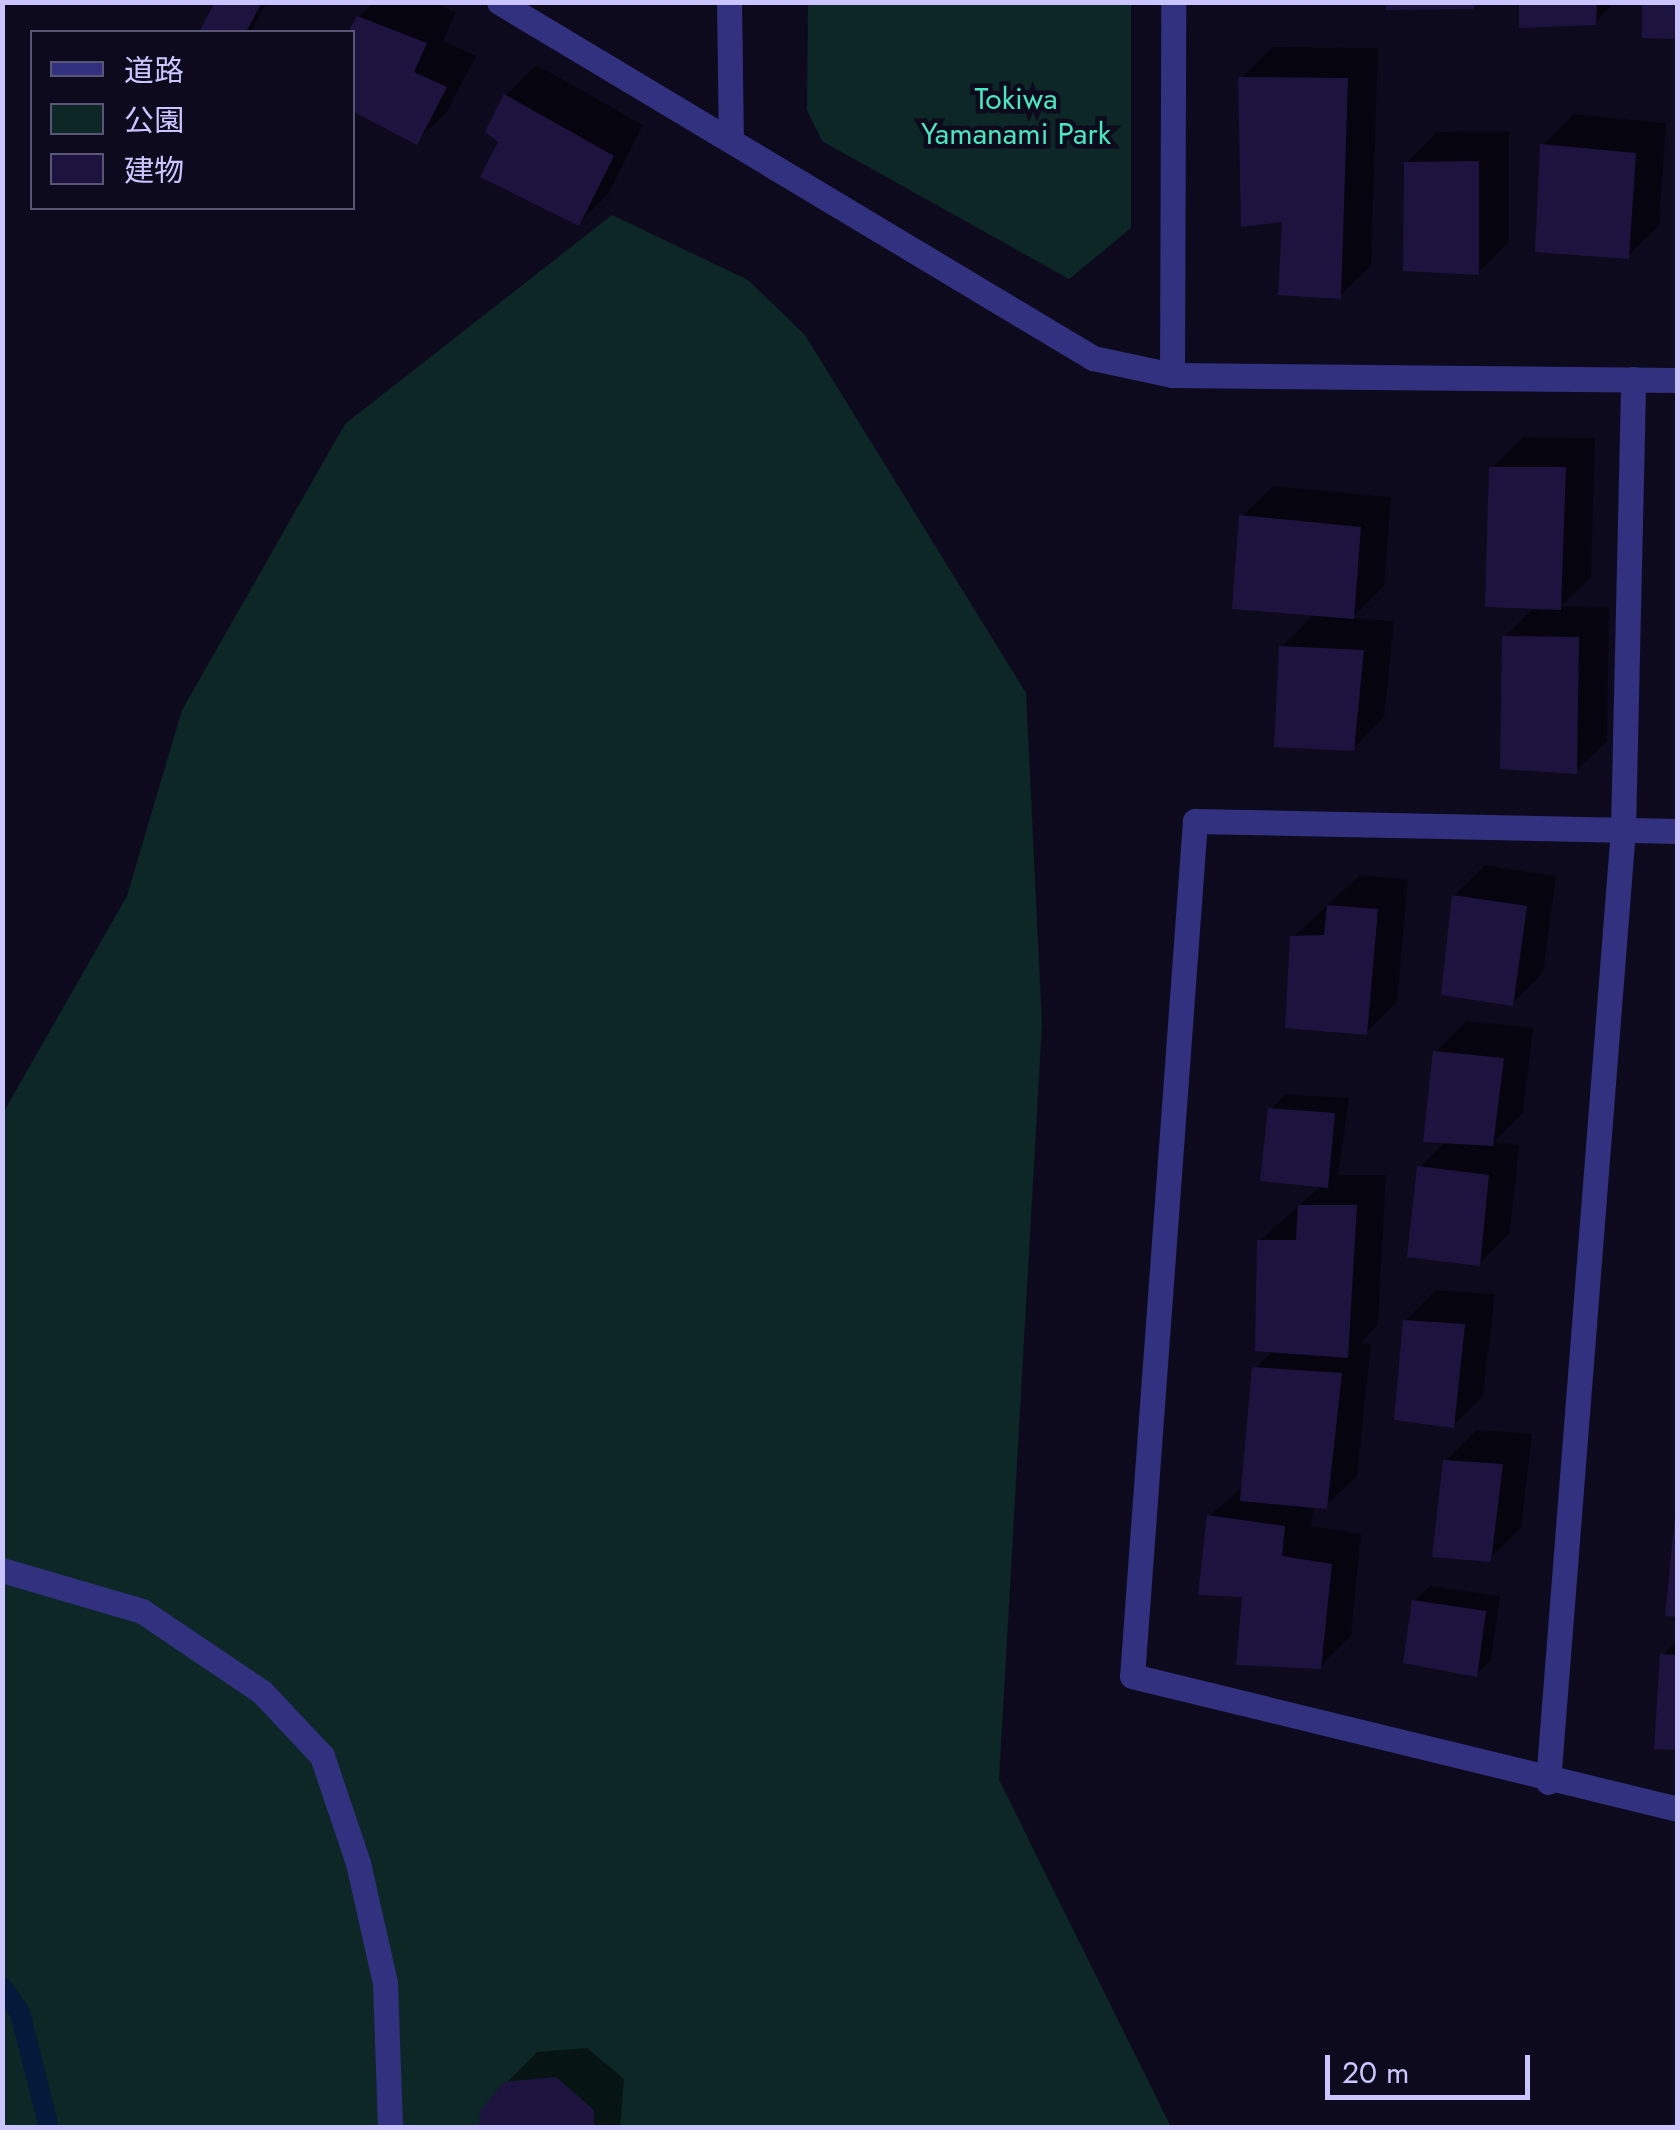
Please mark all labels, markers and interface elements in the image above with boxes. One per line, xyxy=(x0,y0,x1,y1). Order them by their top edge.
legend xyxy=(30,30,355,210)
text: 道路 xyxy=(124,49,184,92)
park label: Tokiwa Yamanami Park xyxy=(921,81,1111,152)
text: 公園 xyxy=(124,99,184,142)
text: 建物 xyxy=(124,149,184,192)
scale bar xyxy=(1330,2035,1535,2097)
text: 20 m xyxy=(1342,2051,1409,2094)

